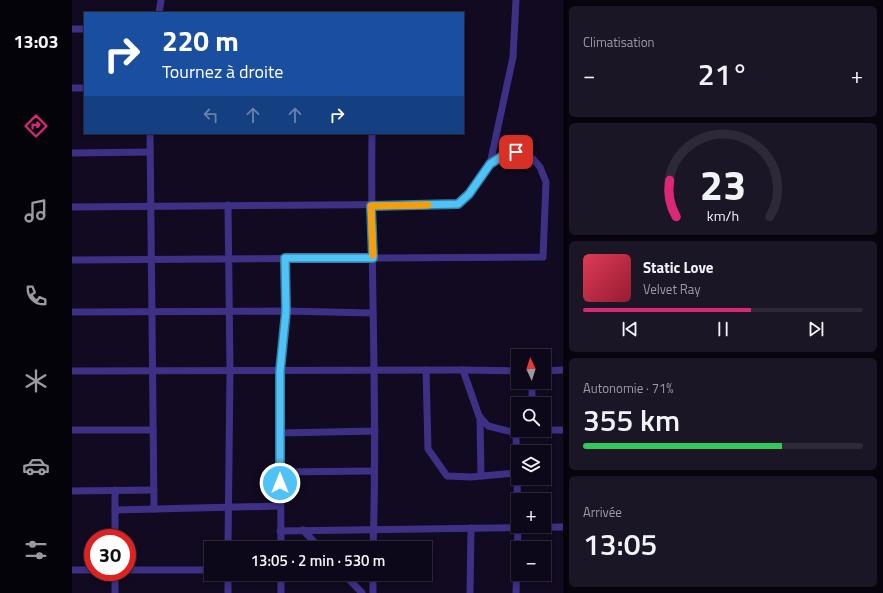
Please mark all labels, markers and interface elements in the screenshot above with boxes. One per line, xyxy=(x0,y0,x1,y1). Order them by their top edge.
text: 220 m xyxy=(162,19,239,62)
text: 13:03 xyxy=(14,28,58,55)
icon: right xyxy=(96,28,148,80)
text: Climatisation xyxy=(583,32,655,52)
text: 21° xyxy=(698,51,748,97)
text: Tournez à droite xyxy=(162,58,283,85)
text: − xyxy=(583,58,595,92)
text: + xyxy=(851,58,863,92)
icon: left xyxy=(200,104,222,126)
icon: ahead xyxy=(242,104,264,126)
icon: ahead xyxy=(284,104,306,126)
icon: right xyxy=(326,104,348,126)
icon: directions xyxy=(22,112,50,140)
pin xyxy=(499,135,533,169)
icon: arrive xyxy=(505,141,527,163)
text: 23 xyxy=(700,153,746,216)
icon: music xyxy=(22,197,50,225)
text: km/h xyxy=(707,205,739,227)
text: Static Love xyxy=(643,256,714,279)
text: Velvet Ray xyxy=(643,279,701,299)
icon: phone xyxy=(22,282,50,310)
icon: previous xyxy=(619,318,641,340)
icon: pause xyxy=(712,318,734,340)
icon: next xyxy=(805,318,827,340)
north arrow xyxy=(511,349,551,389)
map controls xyxy=(511,349,551,581)
icon: climate xyxy=(22,367,50,395)
text: Autonomie · 71% xyxy=(583,378,674,398)
button: search xyxy=(511,397,551,437)
text: 355 km xyxy=(583,397,680,443)
button: layers xyxy=(511,445,551,485)
icon: car xyxy=(22,452,50,480)
position arrow xyxy=(259,462,301,504)
button: + xyxy=(511,493,551,533)
text: Arrivée xyxy=(583,502,622,522)
text: 13:05 xyxy=(583,521,657,567)
speed limit sign: 30 xyxy=(84,529,136,581)
icon: filters xyxy=(22,536,50,564)
button: − xyxy=(511,541,551,581)
text: 13:05 · 2 min · 530 m xyxy=(251,549,385,572)

